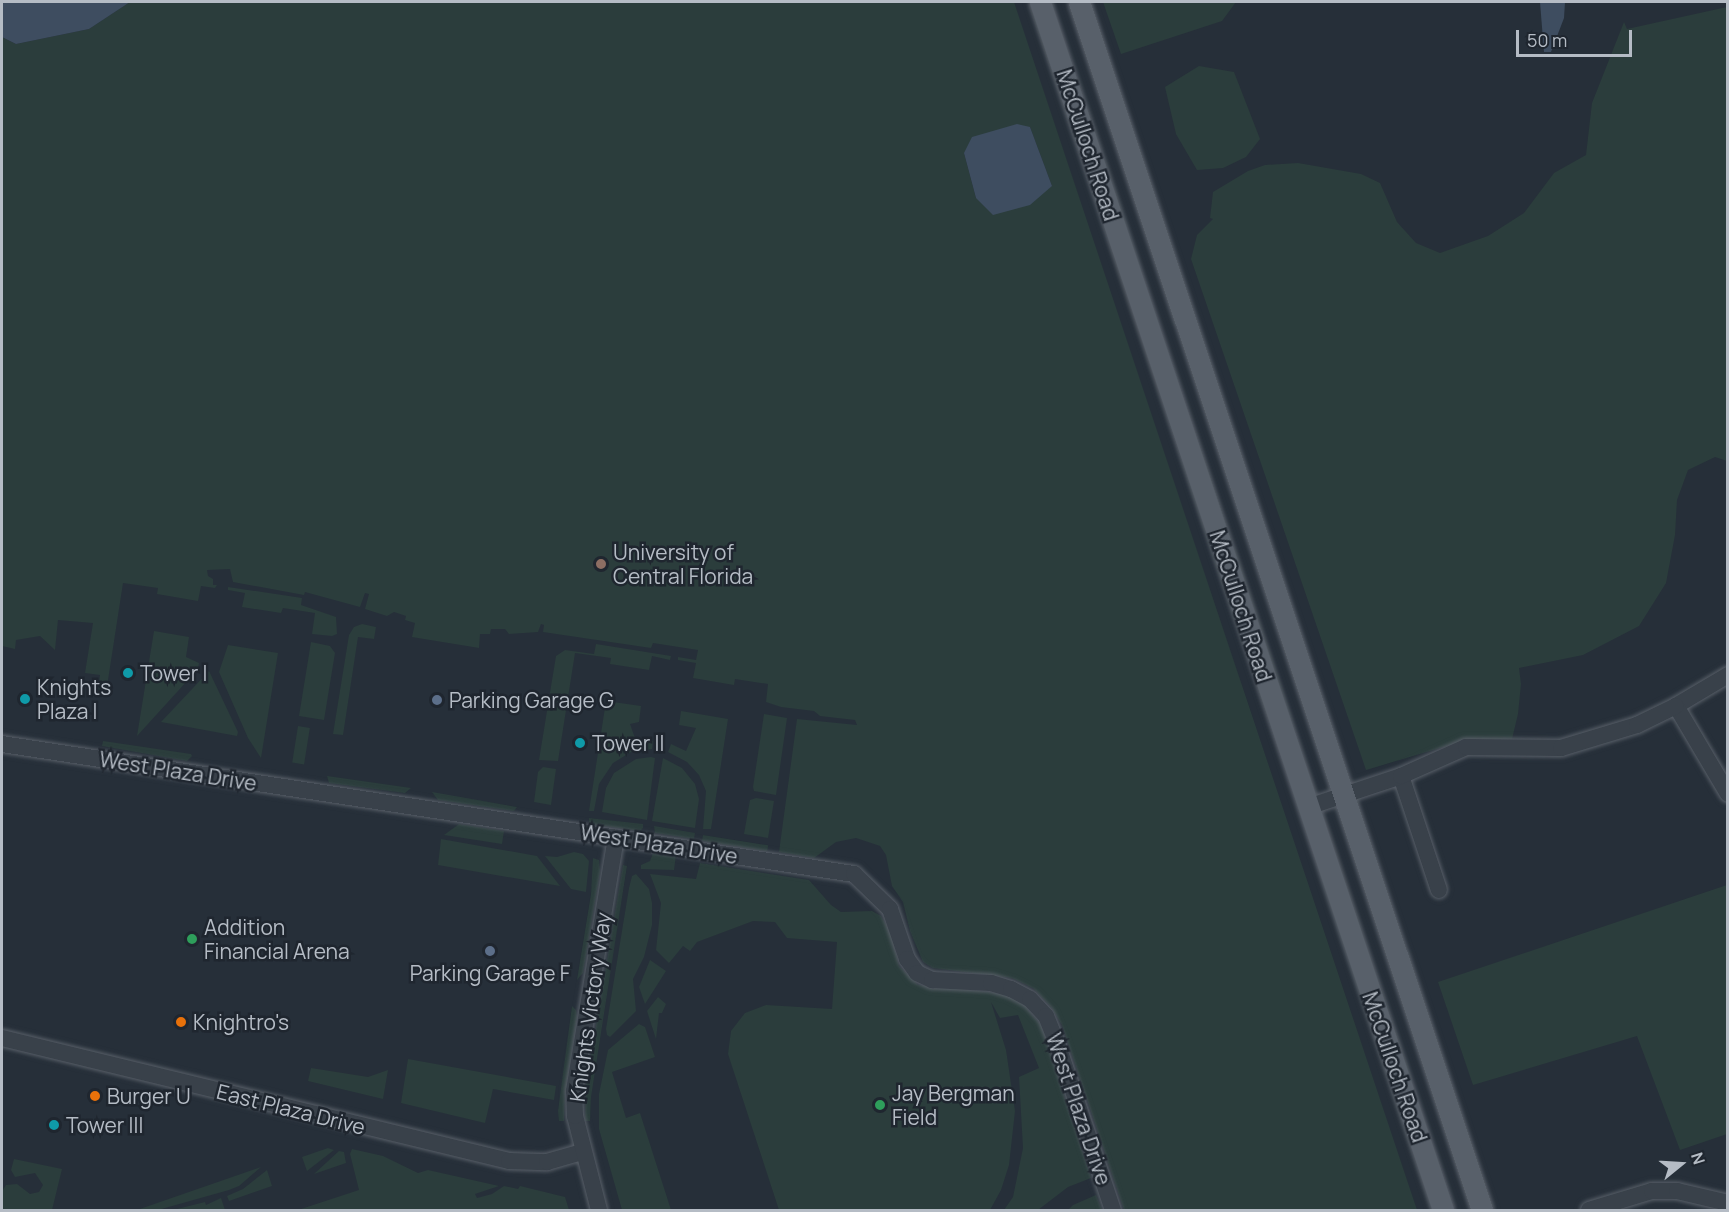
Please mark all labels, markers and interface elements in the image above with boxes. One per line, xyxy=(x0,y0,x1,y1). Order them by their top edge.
scale bar xyxy=(1519,18,1634,56)
text: 50 m xyxy=(1527,28,1567,52)
street label: McCulloch Road xyxy=(1052,66,1124,224)
street label: McCulloch Road xyxy=(1205,527,1277,685)
place label: University of Central Florida xyxy=(613,539,753,589)
marker: University of Central Florida xyxy=(594,557,608,571)
place label: Tower I xyxy=(140,660,207,686)
marker: Tower I xyxy=(121,666,135,680)
place label: Knights Plaza I xyxy=(37,674,111,724)
place label: Parking Garage G xyxy=(449,687,614,713)
marker: Knights Plaza I xyxy=(18,692,32,706)
marker: Parking Garage G xyxy=(430,693,444,707)
place label: Tower II xyxy=(592,730,664,756)
marker: Tower II xyxy=(573,736,587,750)
street label: West Plaza Drive xyxy=(98,746,258,796)
street label: West Plaza Drive xyxy=(579,819,739,869)
street label: Knights Victory Way xyxy=(564,911,616,1103)
place label: Addition Financial Arena xyxy=(204,914,350,964)
marker: Addition Financial Arena xyxy=(185,932,199,946)
marker: Parking Garage F xyxy=(483,944,497,958)
place label: Parking Garage F xyxy=(410,960,570,986)
street label: McCulloch Road xyxy=(1358,989,1432,1145)
place label: Knightro's xyxy=(193,1009,289,1035)
marker: Knightro's xyxy=(174,1015,188,1029)
street label: West Plaza Drive xyxy=(1041,1030,1117,1188)
street label: East Plaza Drive xyxy=(214,1078,368,1140)
place label: Jay Bergman Field xyxy=(892,1080,1015,1130)
place label: Burger U xyxy=(107,1083,191,1109)
marker: Burger U xyxy=(88,1089,102,1103)
marker: Jay Bergman Field xyxy=(873,1098,887,1112)
place label: Tower III xyxy=(66,1112,143,1138)
marker: Tower III xyxy=(47,1118,61,1132)
north arrow xyxy=(1651,1134,1711,1194)
text: N xyxy=(1686,1150,1710,1167)

